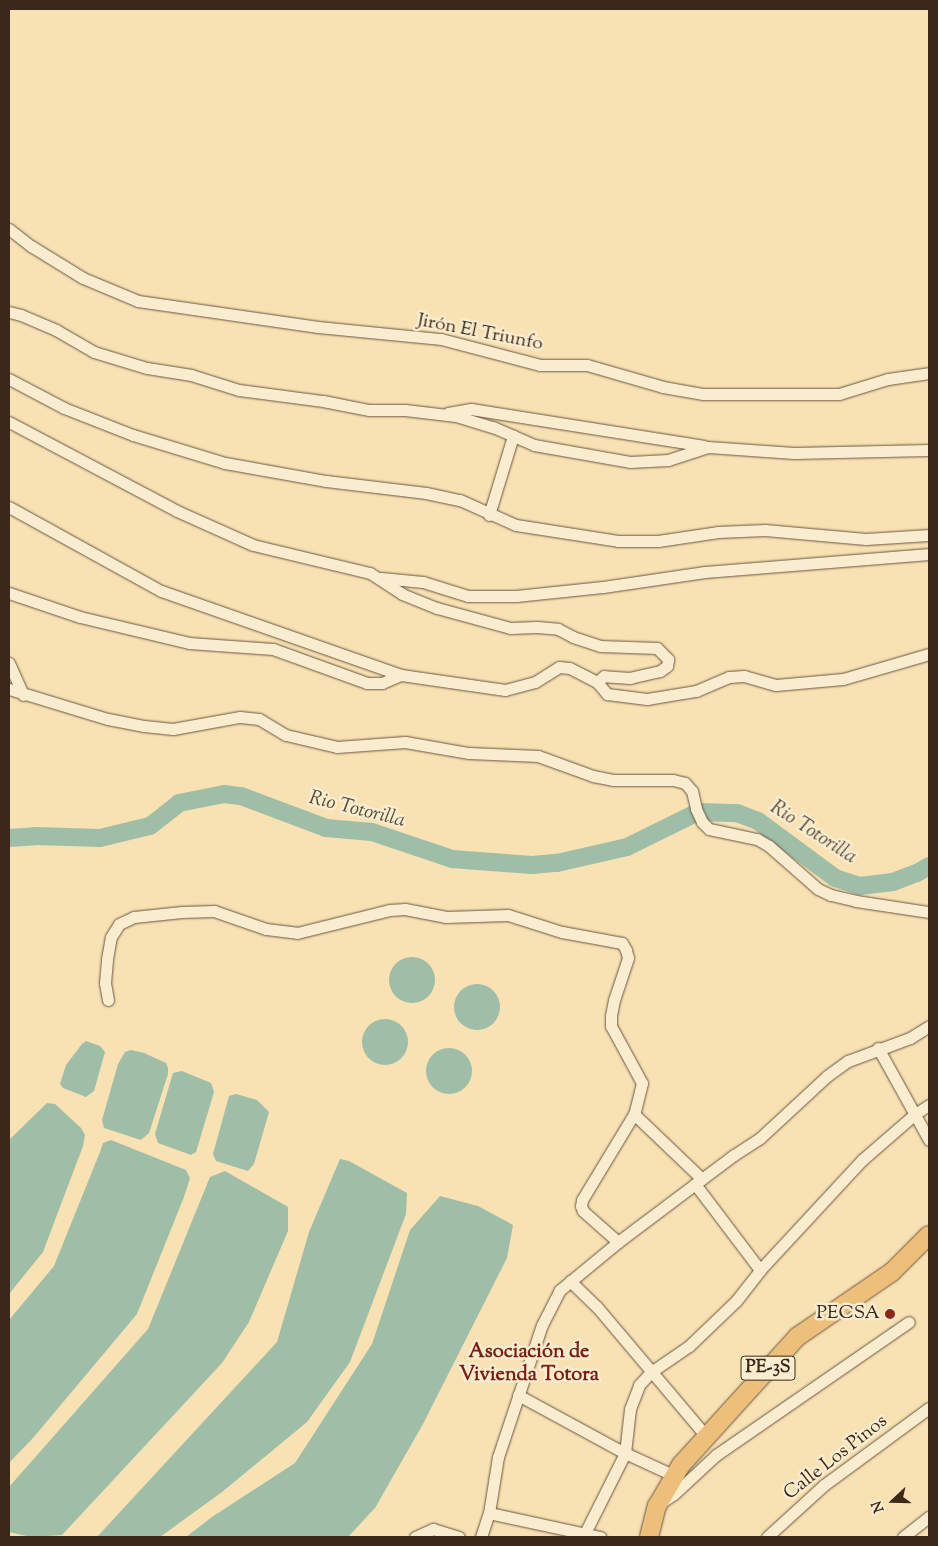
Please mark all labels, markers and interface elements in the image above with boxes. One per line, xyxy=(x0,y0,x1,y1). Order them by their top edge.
street label: Jirón El Triunfo xyxy=(415,310,545,356)
water label: Rio Totorilla xyxy=(306,786,408,834)
water label: Rio Totorilla xyxy=(765,796,861,870)
place label: PECSA xyxy=(816,1303,880,1325)
marker: PECSA xyxy=(884,1308,896,1320)
district label: Asociación de Vivienda Totora xyxy=(459,1341,599,1388)
road number: PE-3S xyxy=(740,1352,796,1384)
street label: Calle Los Pinos xyxy=(780,1410,892,1506)
north arrow xyxy=(868,1476,918,1526)
text: N xyxy=(868,1498,890,1515)

